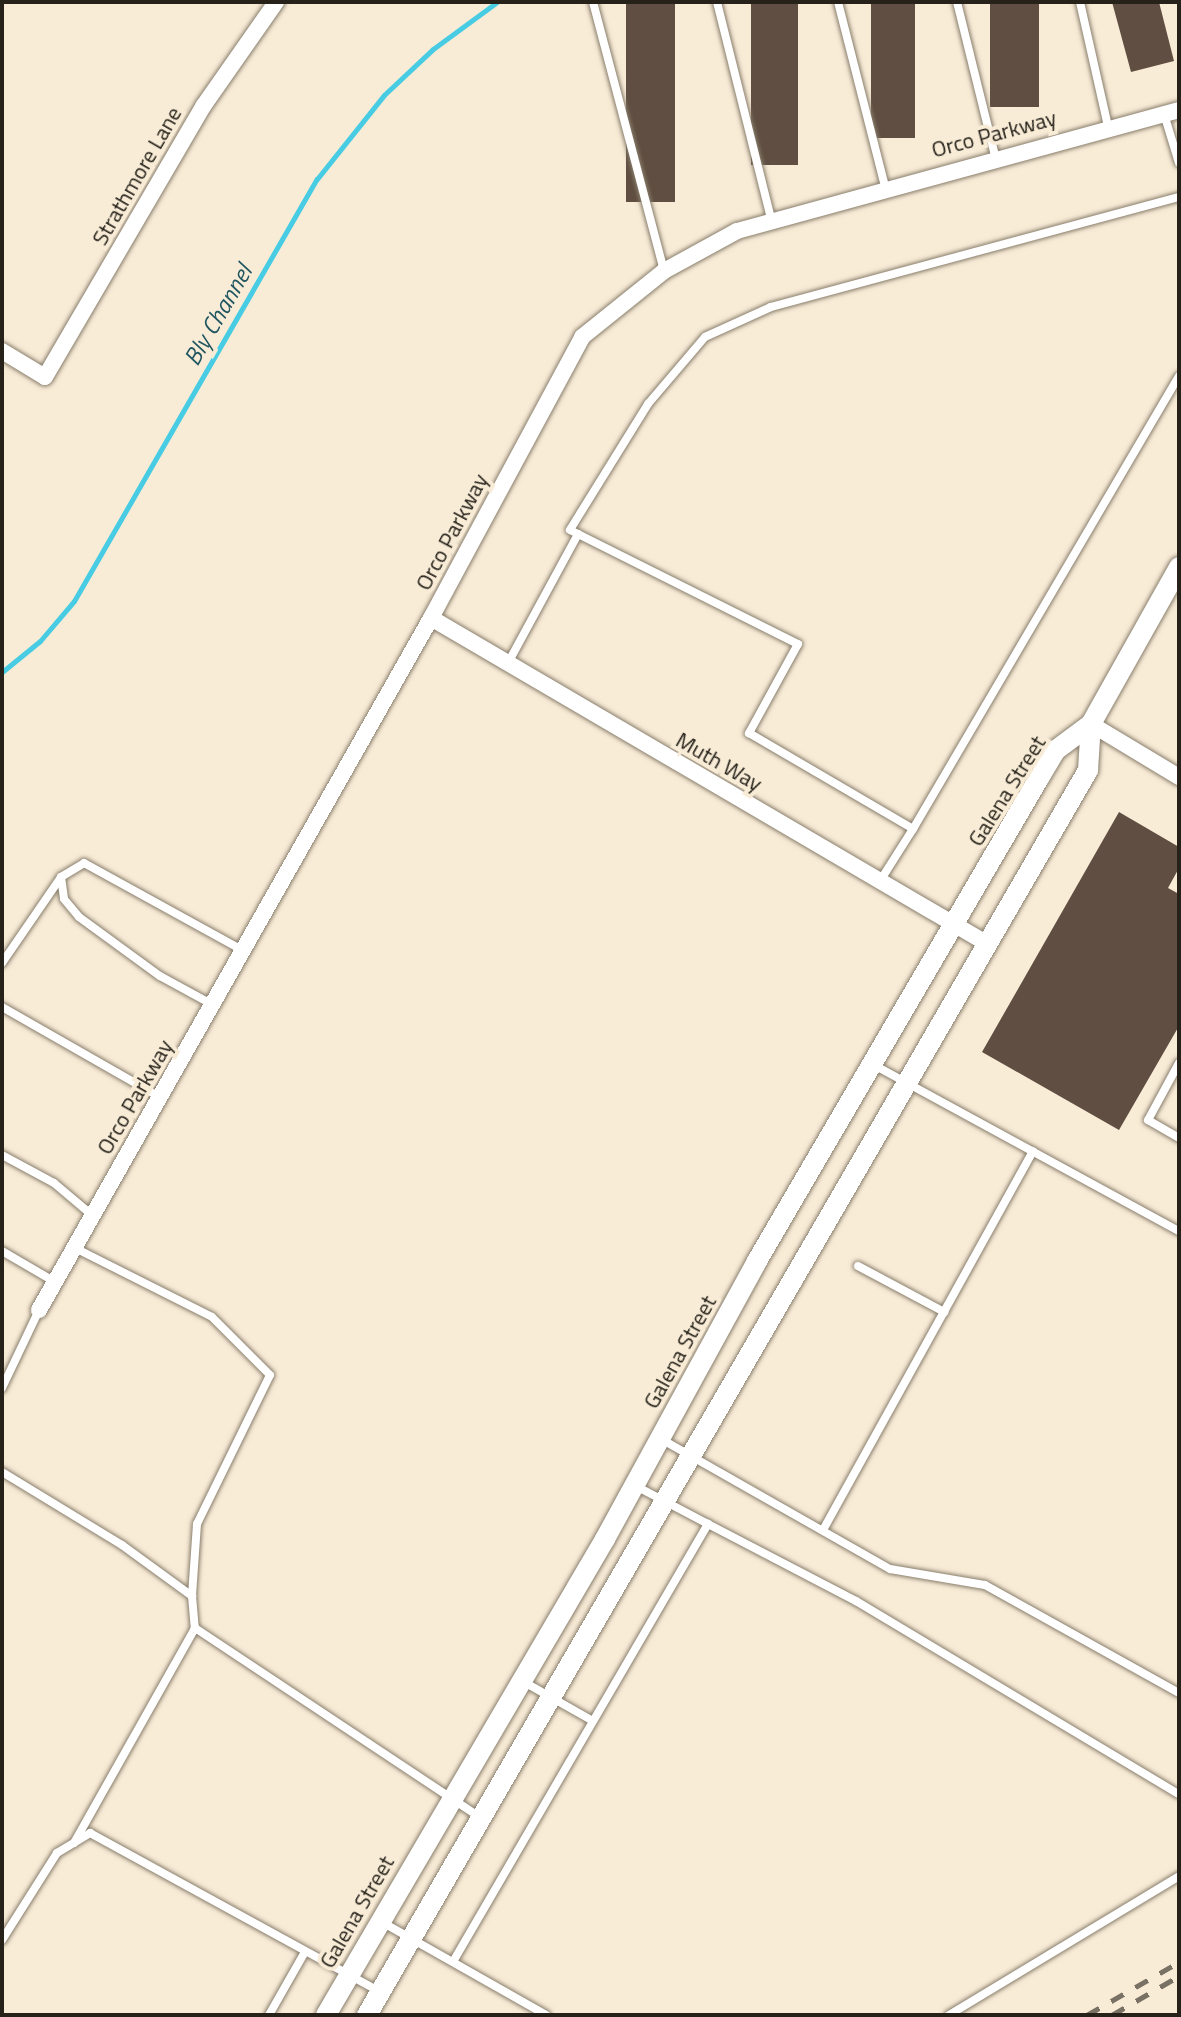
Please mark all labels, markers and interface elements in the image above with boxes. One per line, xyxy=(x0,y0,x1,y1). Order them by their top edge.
street label: Strathmore Lane xyxy=(87,102,187,250)
street label: Orco Parkway xyxy=(929,105,1059,163)
water label: Bly Channel xyxy=(178,260,258,370)
street label: Orco Parkway xyxy=(410,469,494,595)
street label: Muth Way xyxy=(671,727,767,797)
street label: Galena Street xyxy=(963,731,1051,851)
street label: Orco Parkway xyxy=(92,1035,178,1159)
street label: Galena Street xyxy=(638,1291,722,1413)
street label: Galena Street xyxy=(314,1851,400,1973)

